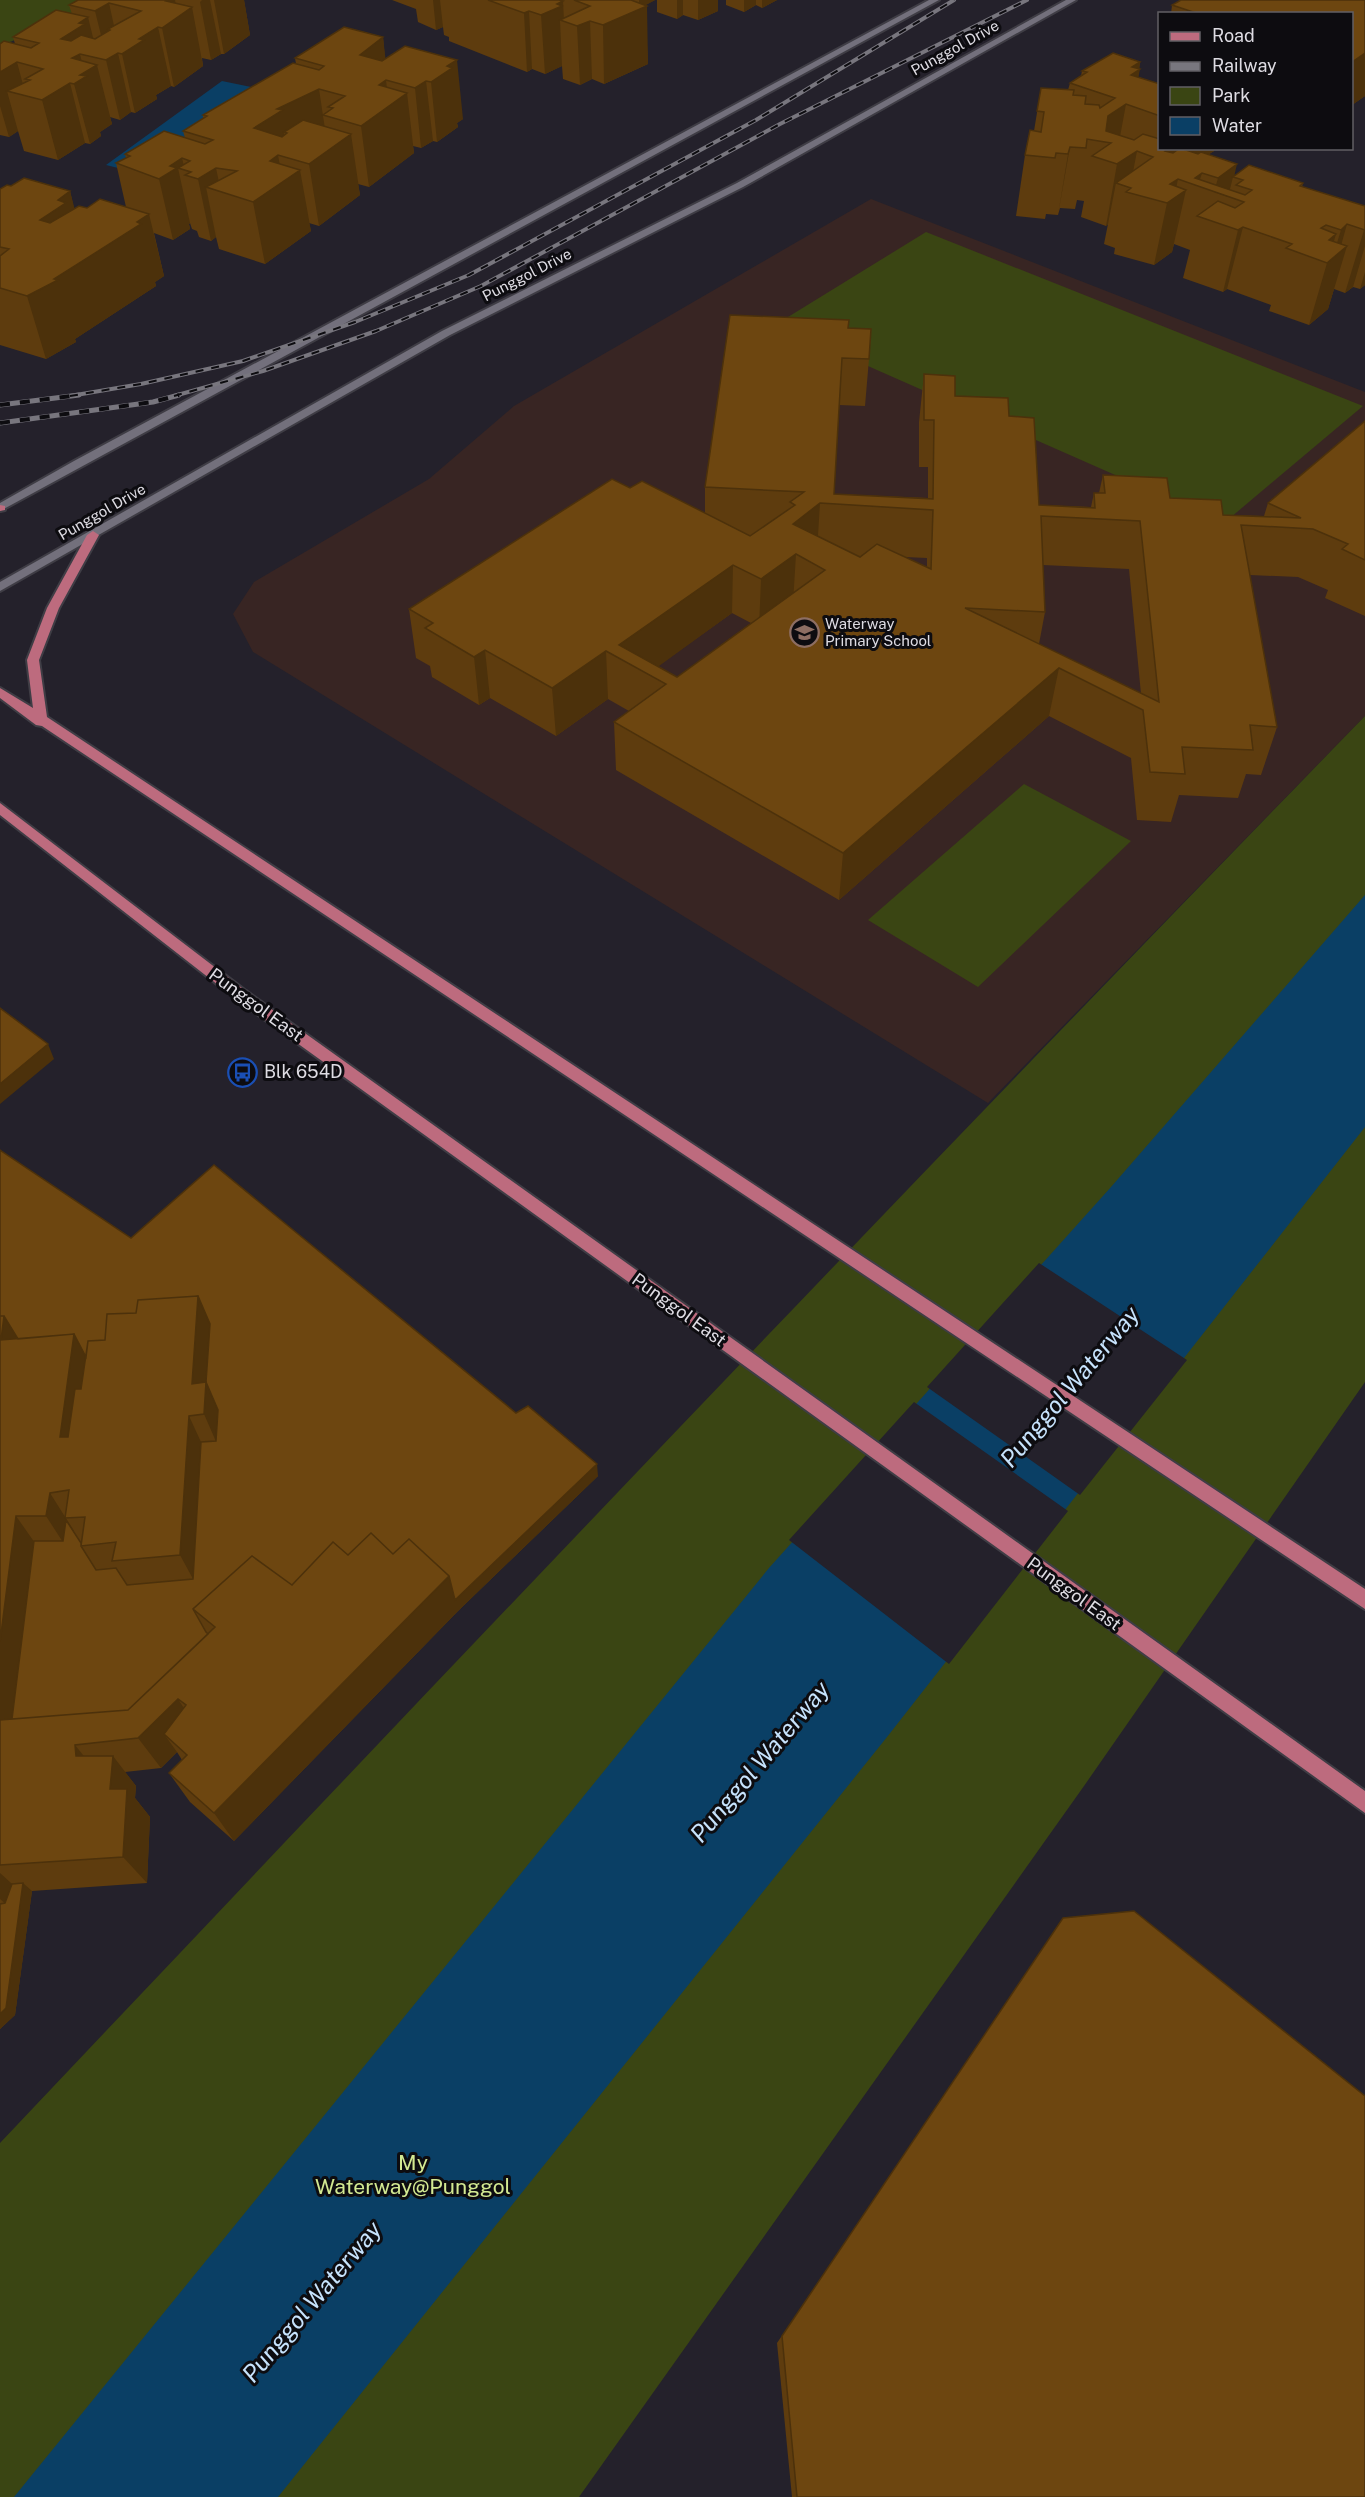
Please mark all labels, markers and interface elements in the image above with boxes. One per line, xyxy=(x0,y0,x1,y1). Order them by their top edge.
legend xyxy=(1158,12,1353,150)
street label: Punggol Drive xyxy=(908,16,1002,79)
text: Road xyxy=(1212,25,1255,46)
text: Railway xyxy=(1212,55,1277,76)
text: Park xyxy=(1212,85,1250,106)
text: Water xyxy=(1212,115,1262,136)
street label: Punggol Drive xyxy=(479,245,574,304)
street label: Punggol Drive xyxy=(55,480,148,543)
place label: Waterway Primary School xyxy=(825,615,931,649)
school or university icon: Waterway Primary School xyxy=(788,617,820,649)
street label: Punggol East xyxy=(205,963,307,1046)
bus stop icon: Blk 654D xyxy=(227,1056,259,1088)
place label: Blk 654D xyxy=(264,1061,342,1082)
street label: Punggol East xyxy=(628,1268,730,1351)
water label: Punggol Waterway xyxy=(994,1300,1145,1472)
street label: Punggol East xyxy=(1023,1552,1125,1635)
water label: Punggol Waterway xyxy=(684,1675,835,1847)
park label: My Waterway@Punggol xyxy=(315,2150,511,2199)
water label: Punggol Waterway xyxy=(236,2215,387,2387)

